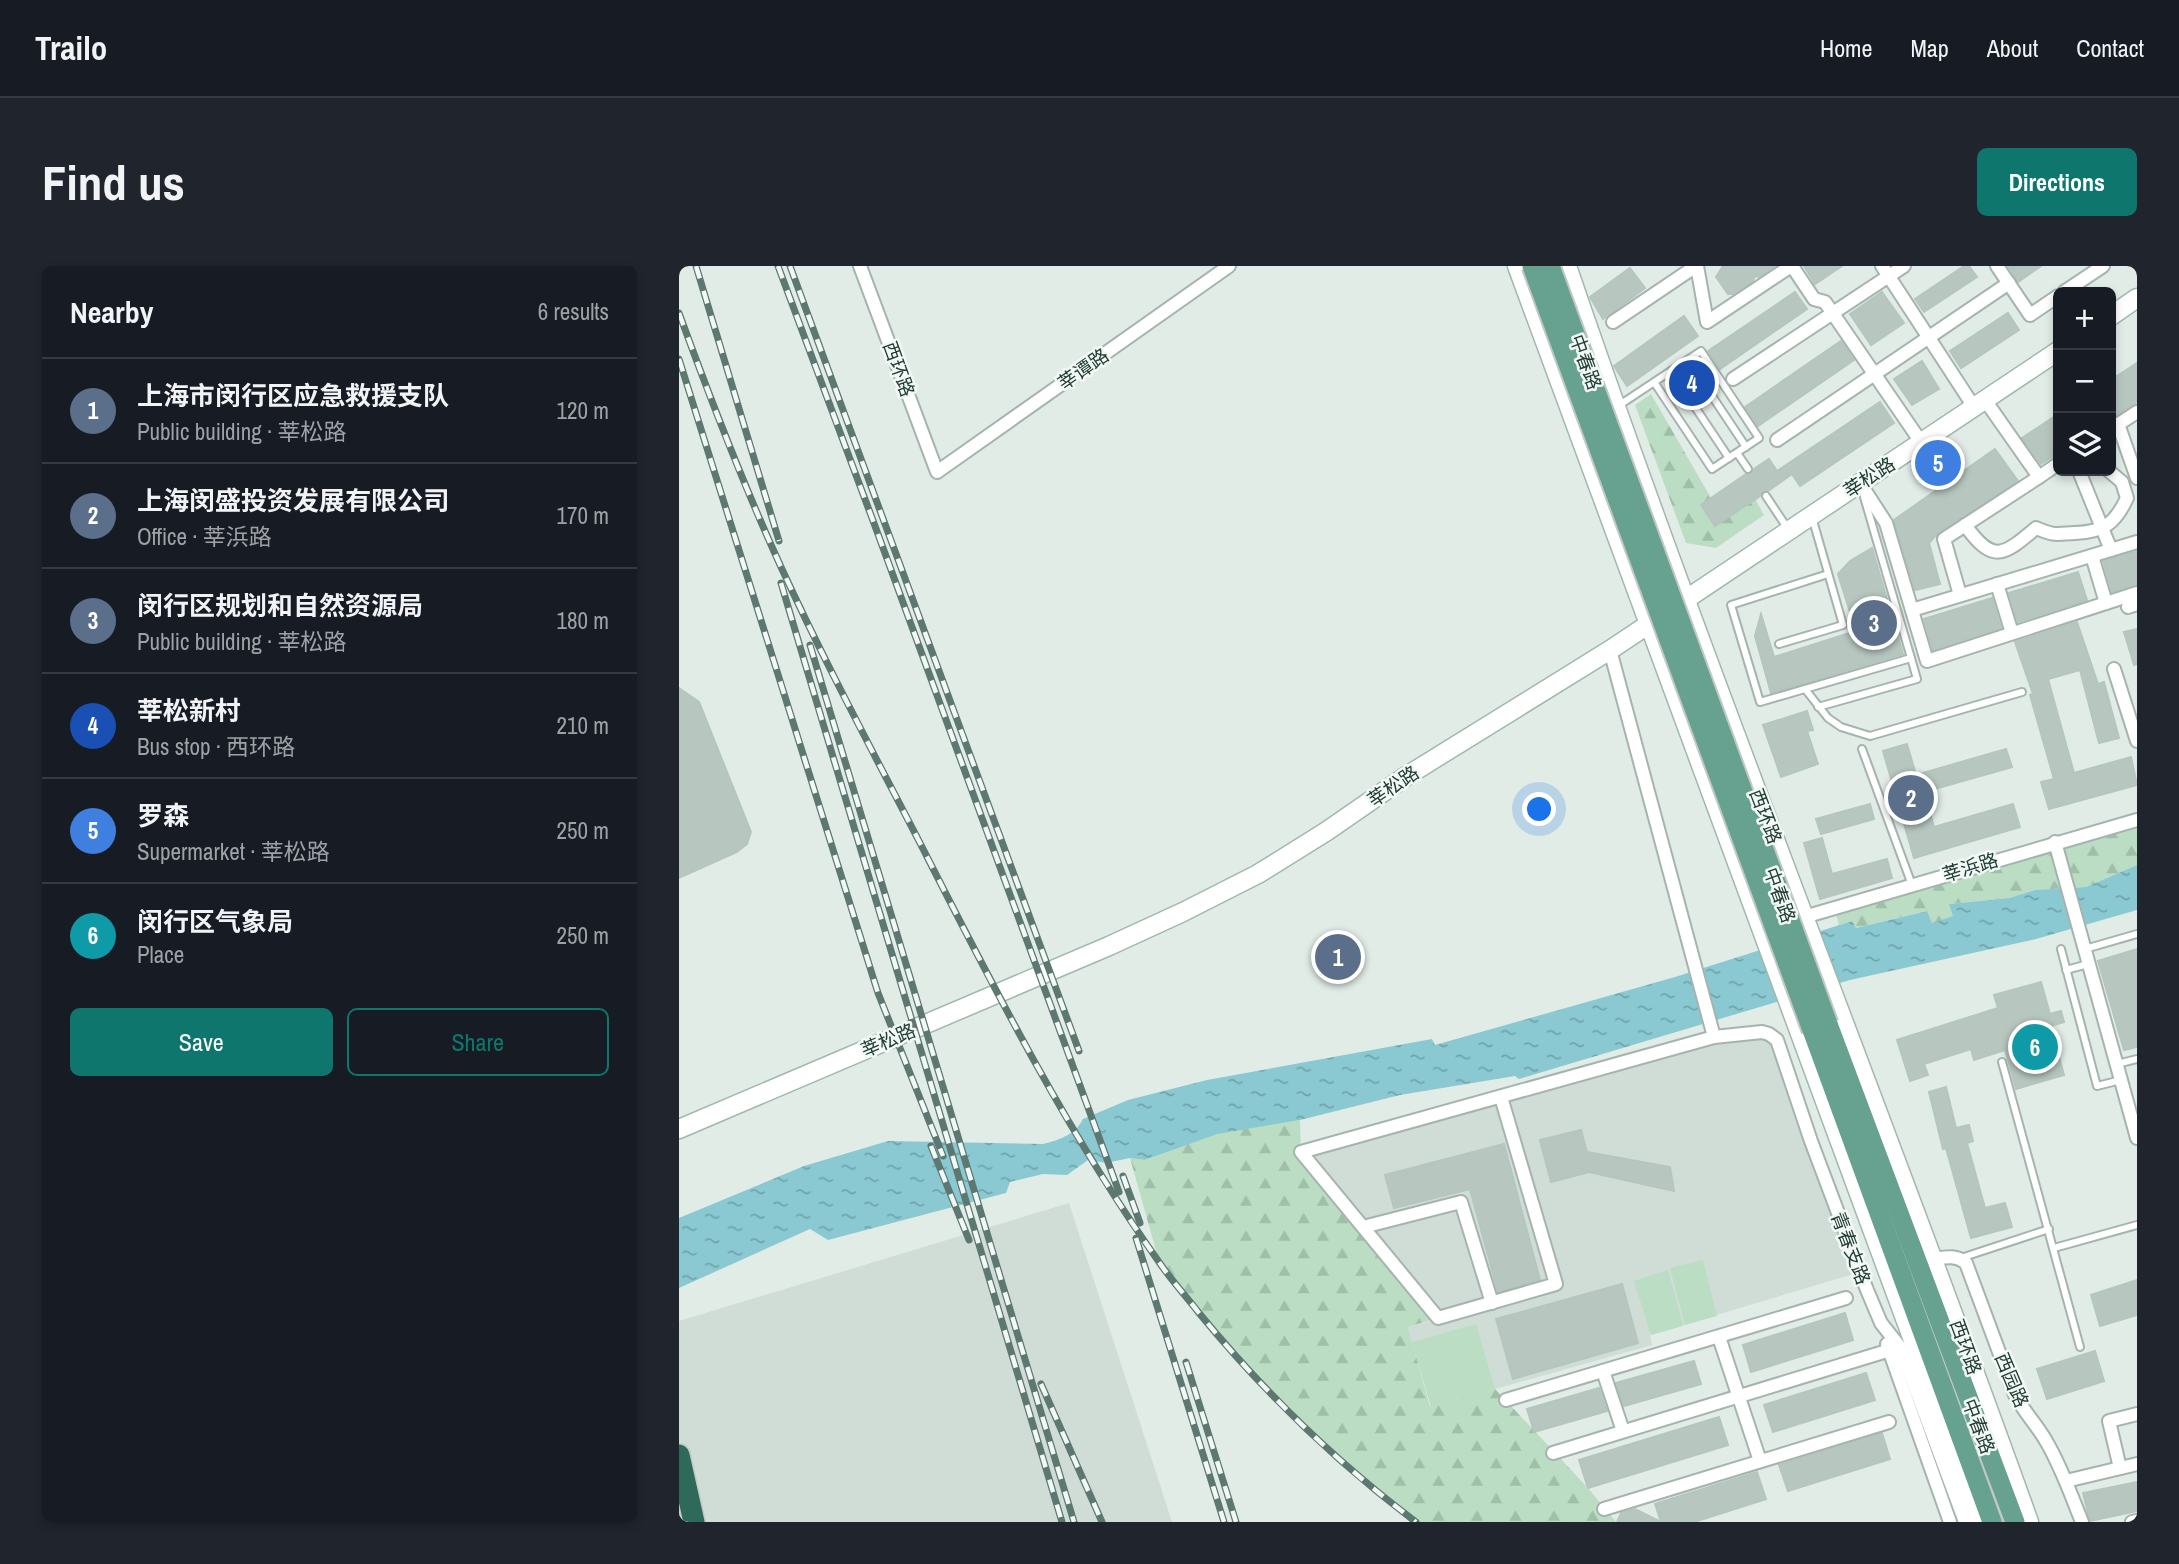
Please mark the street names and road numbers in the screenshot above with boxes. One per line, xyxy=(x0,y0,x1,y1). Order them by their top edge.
street label: 中春路 xyxy=(1564,331,1608,393)
street label: 西环路 xyxy=(877,338,921,400)
street label: 莘谭路 xyxy=(1052,342,1114,396)
street label: 莘松路 xyxy=(1838,451,1900,503)
street label: 莘松路 xyxy=(1362,759,1424,813)
street label: 西环路 xyxy=(1744,785,1788,847)
street label: 莘浜路 xyxy=(1939,846,2001,888)
street label: 中春路 xyxy=(1758,864,1802,926)
street label: 莘松路 xyxy=(857,1017,919,1063)
street label: 青春支路 xyxy=(1825,1208,1877,1288)
street label: 西环路 xyxy=(1944,1316,1988,1378)
street label: 西园路 xyxy=(1989,1349,2035,1411)
street label: 中春路 xyxy=(1957,1395,2001,1457)

